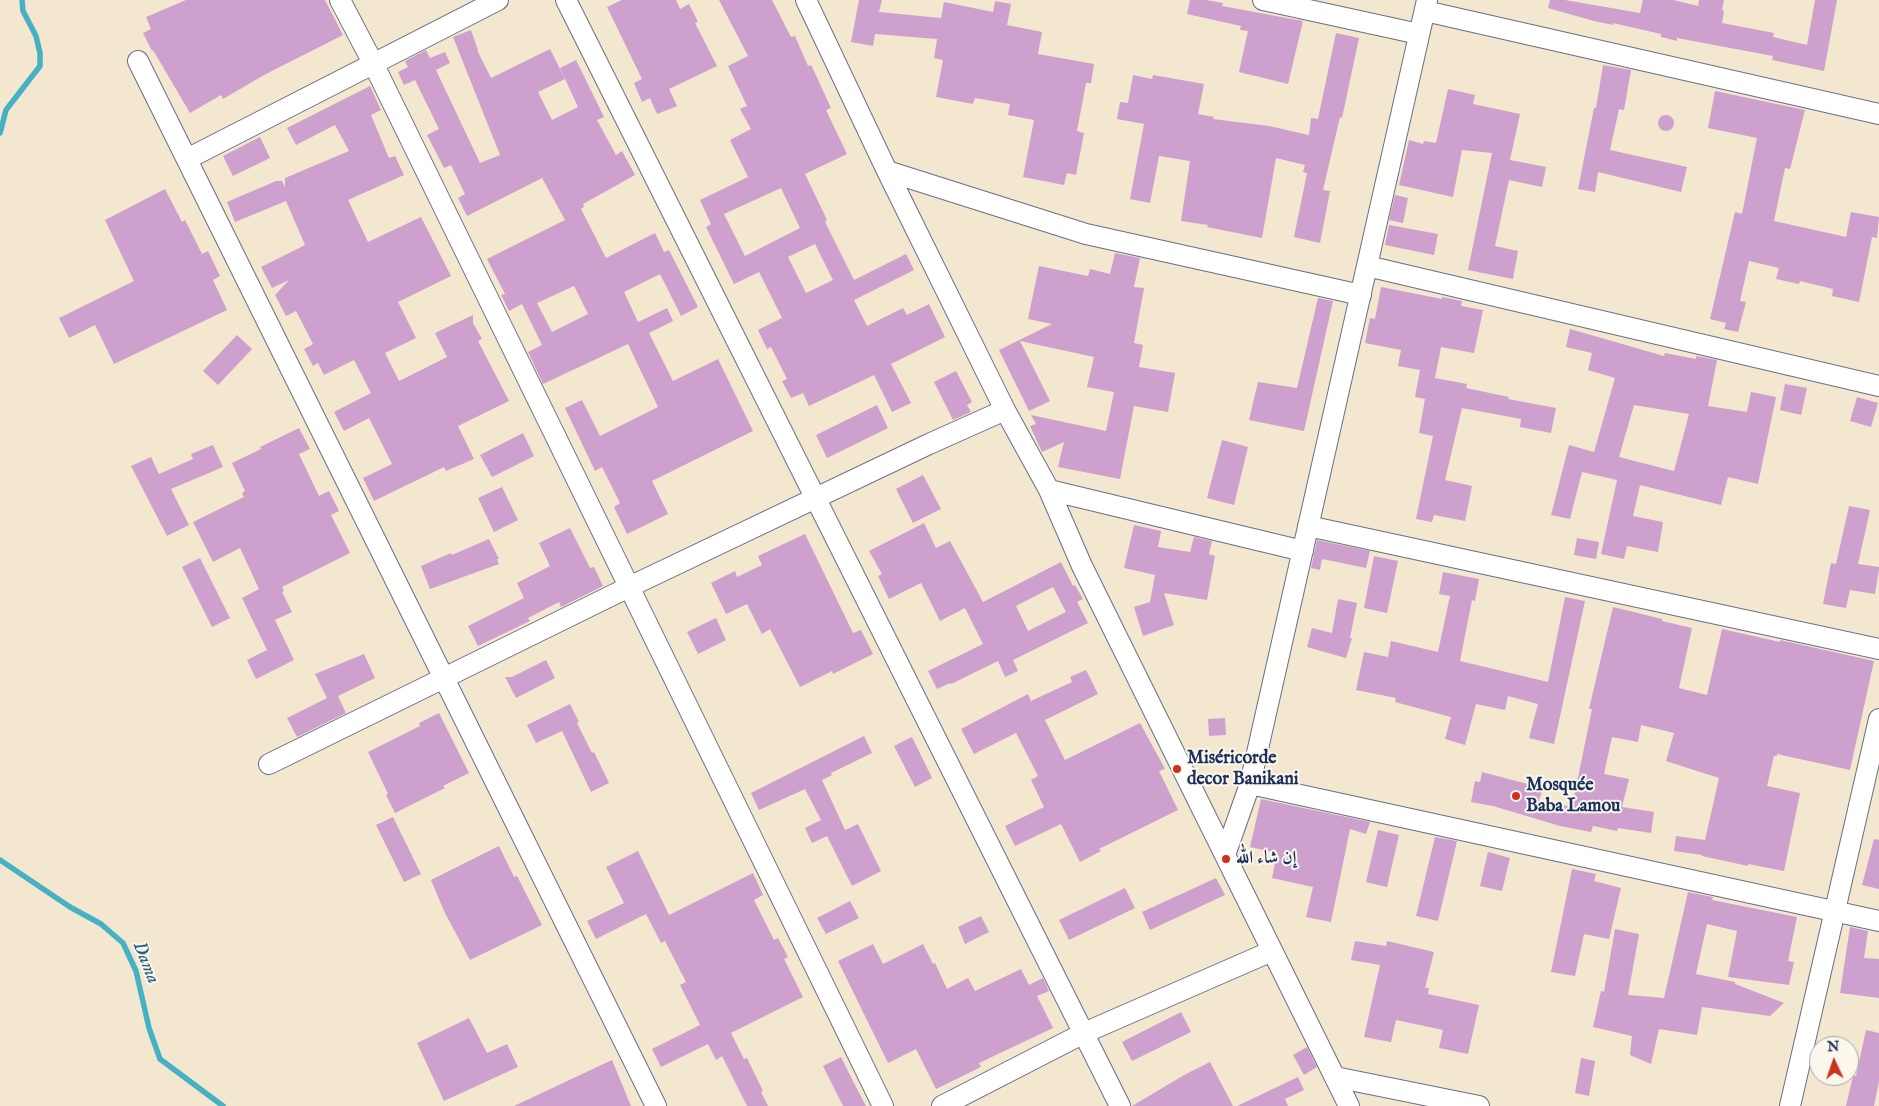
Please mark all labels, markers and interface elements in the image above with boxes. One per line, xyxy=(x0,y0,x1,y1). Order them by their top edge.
place label: Miséricorde decor Banikani xyxy=(1187,748,1299,791)
marker: Miséricorde decor Banikani xyxy=(1171,763,1183,775)
place label: Mosquée Baba Lamou xyxy=(1526,775,1620,818)
marker: Mosquée Baba Lamou xyxy=(1510,790,1522,802)
place label: إن شاء الله xyxy=(1236,848,1296,870)
marker: إن شاء الله xyxy=(1220,853,1232,865)
water label: Dama xyxy=(126,939,164,987)
north arrow xyxy=(1809,1036,1859,1086)
text: N xyxy=(1827,1038,1840,1056)

